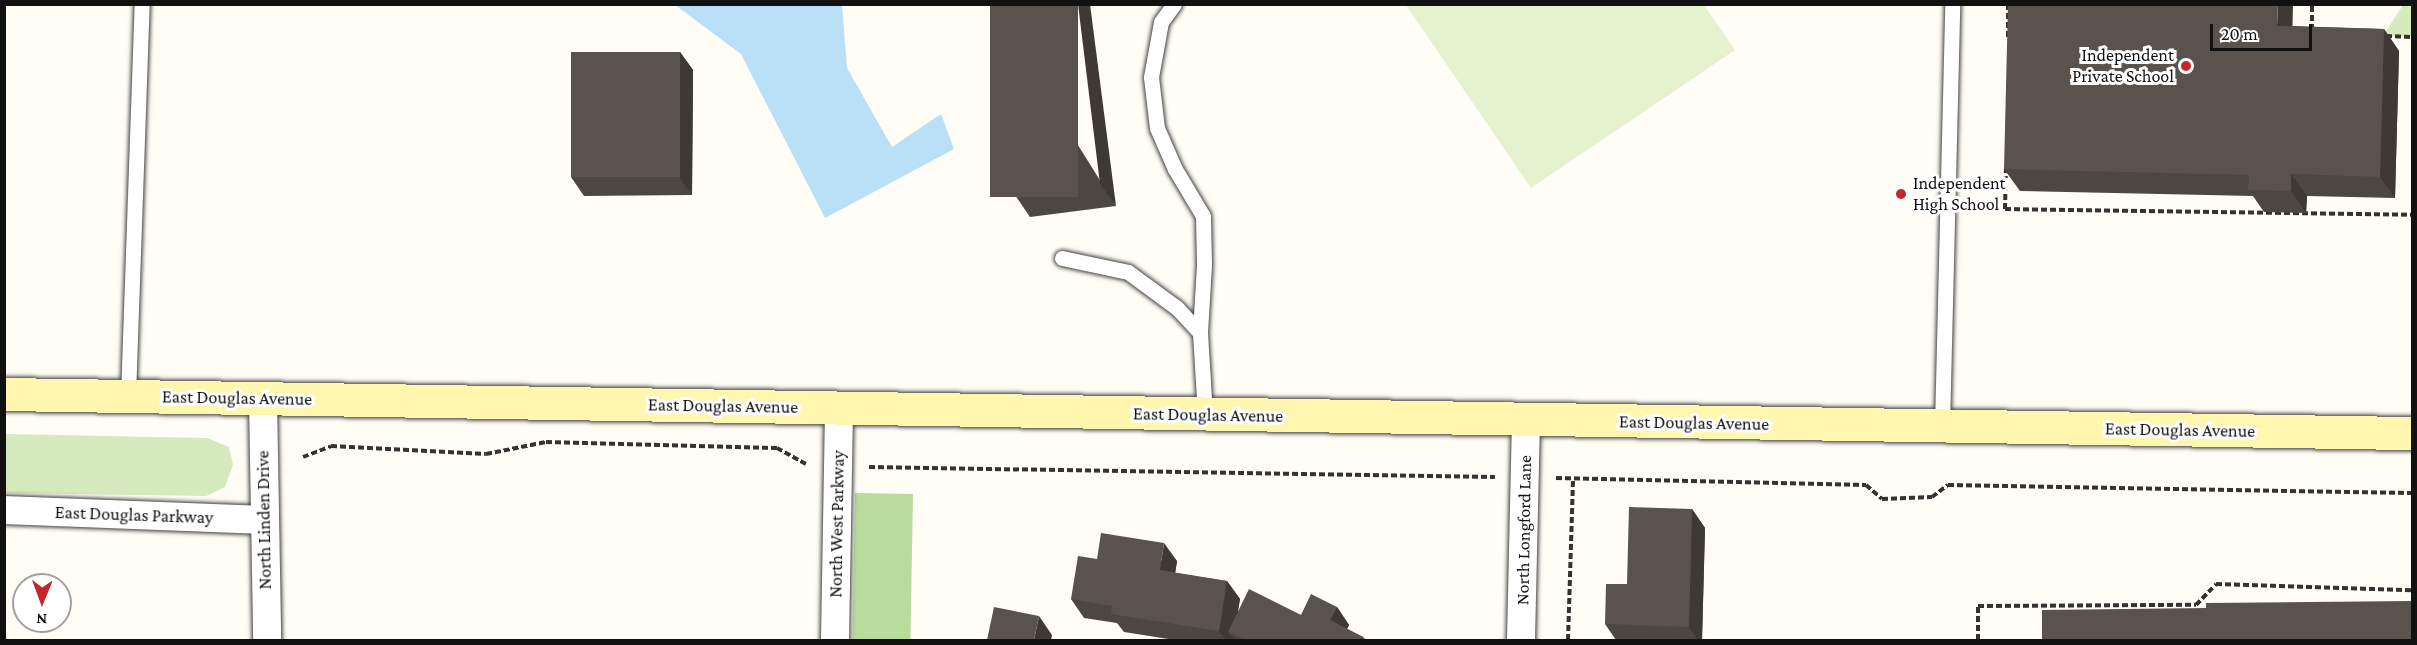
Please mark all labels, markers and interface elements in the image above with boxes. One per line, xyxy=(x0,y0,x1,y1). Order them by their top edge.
scale bar xyxy=(2213,12,2315,50)
text: 20 m xyxy=(2221,24,2258,44)
place label: Independent Private School xyxy=(2072,45,2174,88)
marker: Independent Private School xyxy=(2179,59,2193,73)
place label: Independent High School xyxy=(1913,173,2006,216)
marker: Independent High School xyxy=(1894,187,1908,201)
street label: East Douglas Avenue xyxy=(162,386,312,410)
street label: East Douglas Avenue xyxy=(648,394,798,418)
street label: East Douglas Avenue xyxy=(1133,403,1283,427)
street label: East Douglas Avenue xyxy=(1619,411,1769,435)
street label: East Douglas Avenue xyxy=(2105,418,2255,442)
street label: North Linden Drive xyxy=(252,450,276,590)
street label: North West Parkway xyxy=(825,450,849,598)
street label: North Longford Lane xyxy=(1512,455,1536,605)
street label: East Douglas Parkway xyxy=(54,501,214,529)
north arrow xyxy=(12,573,72,633)
text: N xyxy=(36,611,47,628)

